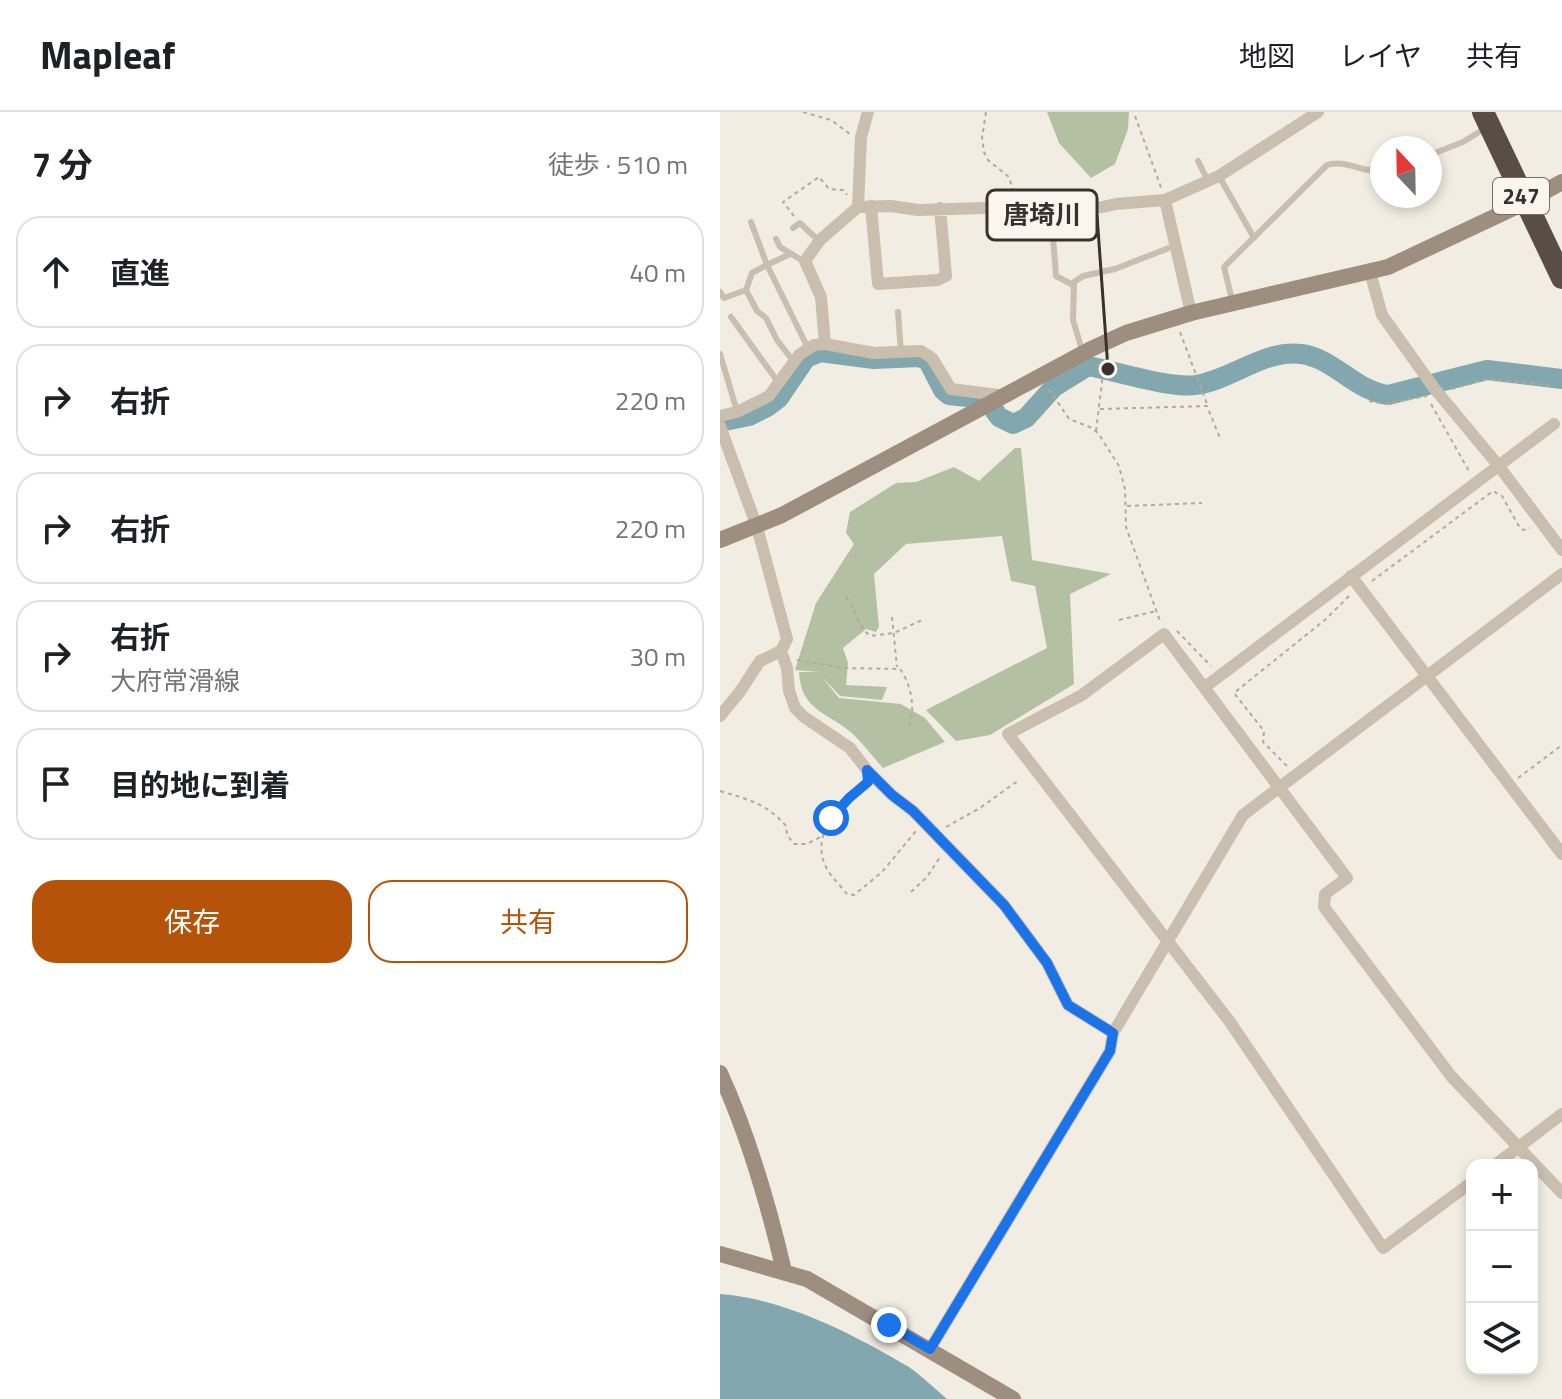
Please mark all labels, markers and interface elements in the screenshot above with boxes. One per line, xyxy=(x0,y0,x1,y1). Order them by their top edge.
text: Mapleaf xyxy=(40,26,175,84)
text: 地図 xyxy=(1239,34,1295,77)
text: レイヤ xyxy=(1339,34,1422,77)
text: 共有 xyxy=(1466,34,1522,77)
north arrow xyxy=(1370,136,1442,208)
text: 7 分 xyxy=(32,138,93,190)
text: 徒歩 · 510 m xyxy=(548,145,688,184)
road number: 247 xyxy=(1493,178,1549,214)
callout: 唐埼川 xyxy=(987,190,1097,240)
text: 唐埼川 xyxy=(1003,195,1081,234)
icon: ahead xyxy=(34,250,78,294)
text: 直進 xyxy=(110,250,170,296)
text: 40 m xyxy=(629,253,686,292)
icon: right xyxy=(34,378,78,422)
text: 右折 xyxy=(110,378,170,424)
text: 220 m xyxy=(615,381,686,420)
icon: right xyxy=(34,506,78,550)
text: 右折 xyxy=(110,506,170,552)
text: 220 m xyxy=(615,509,686,548)
text: 右折 xyxy=(110,614,170,660)
icon: right xyxy=(34,634,78,678)
text: 30 m xyxy=(629,637,686,676)
text: 大府常滑線 xyxy=(110,661,240,700)
icon: arrive xyxy=(34,762,78,806)
text: 目的地に到着 xyxy=(110,762,290,808)
route start xyxy=(813,800,849,836)
button: 保存 xyxy=(32,880,352,963)
button: 共有 xyxy=(368,880,688,963)
map controls xyxy=(1466,1159,1538,1375)
button: + xyxy=(1466,1159,1538,1231)
button: − xyxy=(1466,1231,1538,1303)
button: layers xyxy=(1466,1303,1538,1375)
route end xyxy=(871,1307,907,1343)

